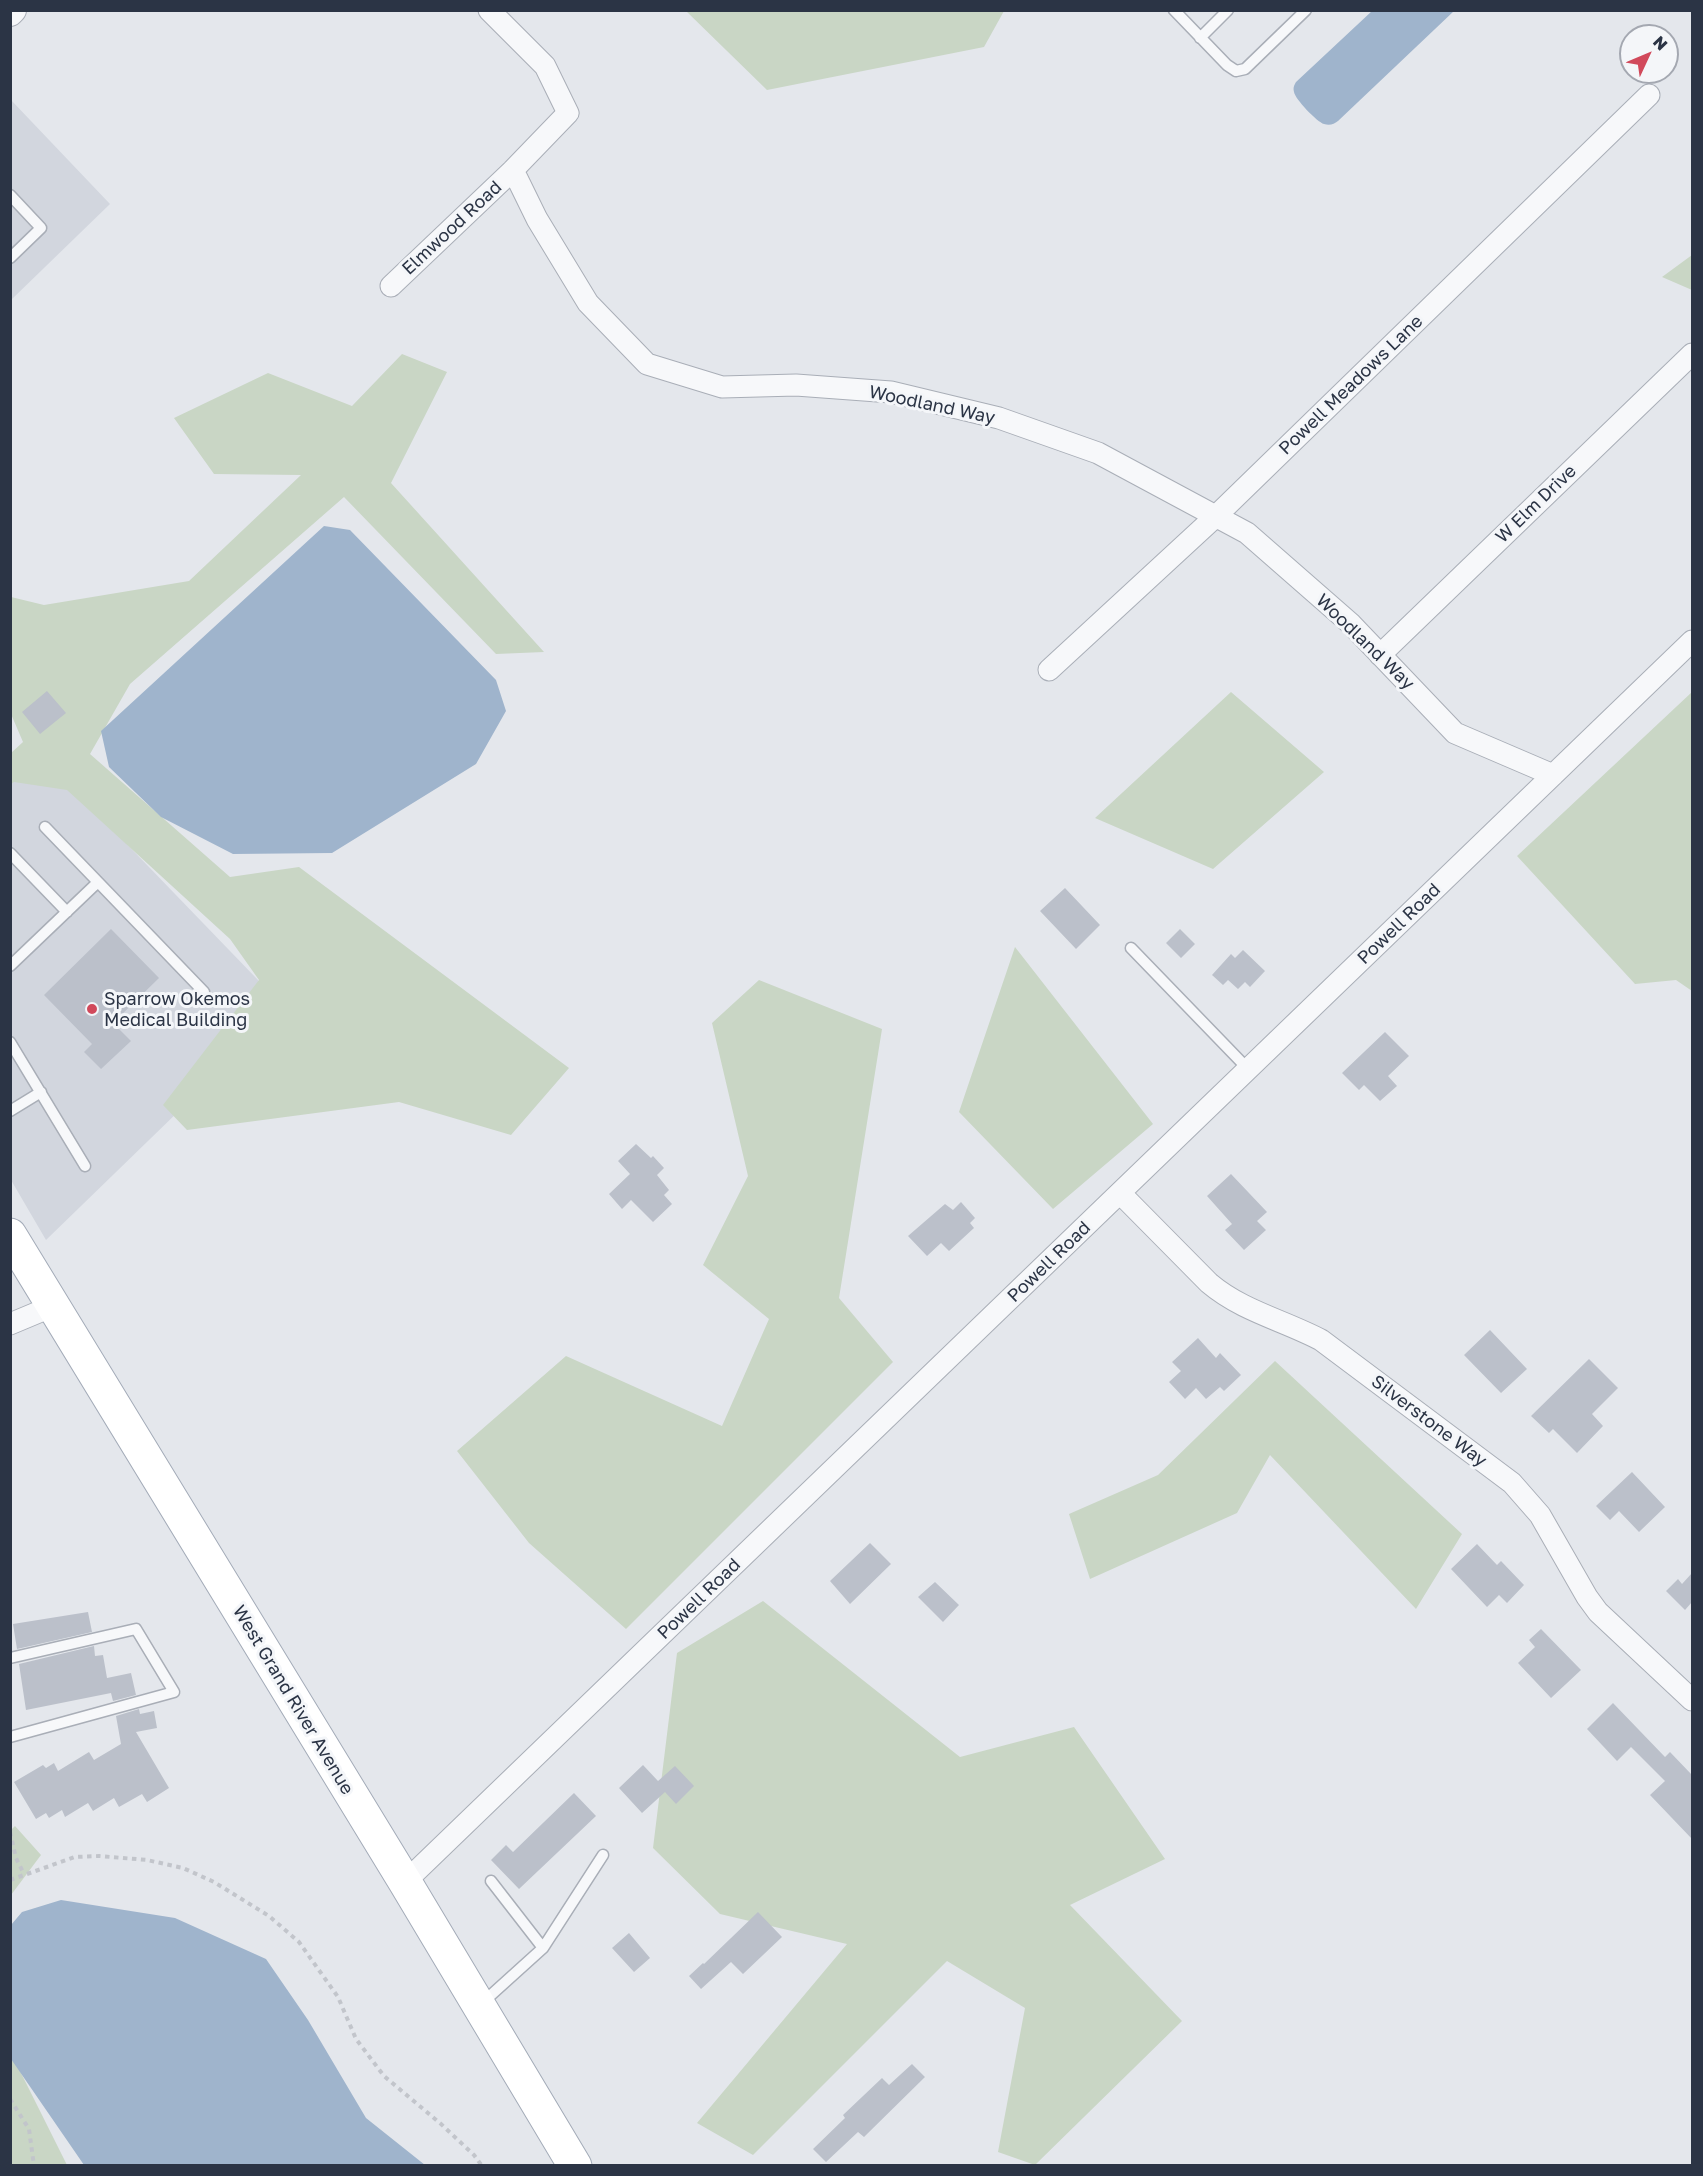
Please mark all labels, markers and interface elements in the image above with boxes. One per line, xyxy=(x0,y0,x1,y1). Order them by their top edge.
north arrow xyxy=(1619,24,1679,84)
text: N xyxy=(1649,32,1672,54)
street label: Elmwood Road xyxy=(398,176,506,280)
street label: Powell Meadows Lane xyxy=(1275,311,1427,459)
street label: Woodland Way xyxy=(867,381,997,429)
street label: W Elm Drive xyxy=(1491,460,1581,548)
street label: Woodland Way xyxy=(1311,590,1419,694)
street label: Powell Road xyxy=(1353,879,1445,969)
place label: Sparrow Okemos Medical Building xyxy=(104,988,250,1030)
marker: Sparrow Okemos Medical Building xyxy=(85,1002,99,1016)
street label: Powell Road xyxy=(1003,1217,1095,1307)
street label: Silverstone Way xyxy=(1367,1371,1491,1471)
street label: Powell Road xyxy=(653,1554,745,1644)
street label: West Grand River Avenue xyxy=(228,1601,358,1799)

